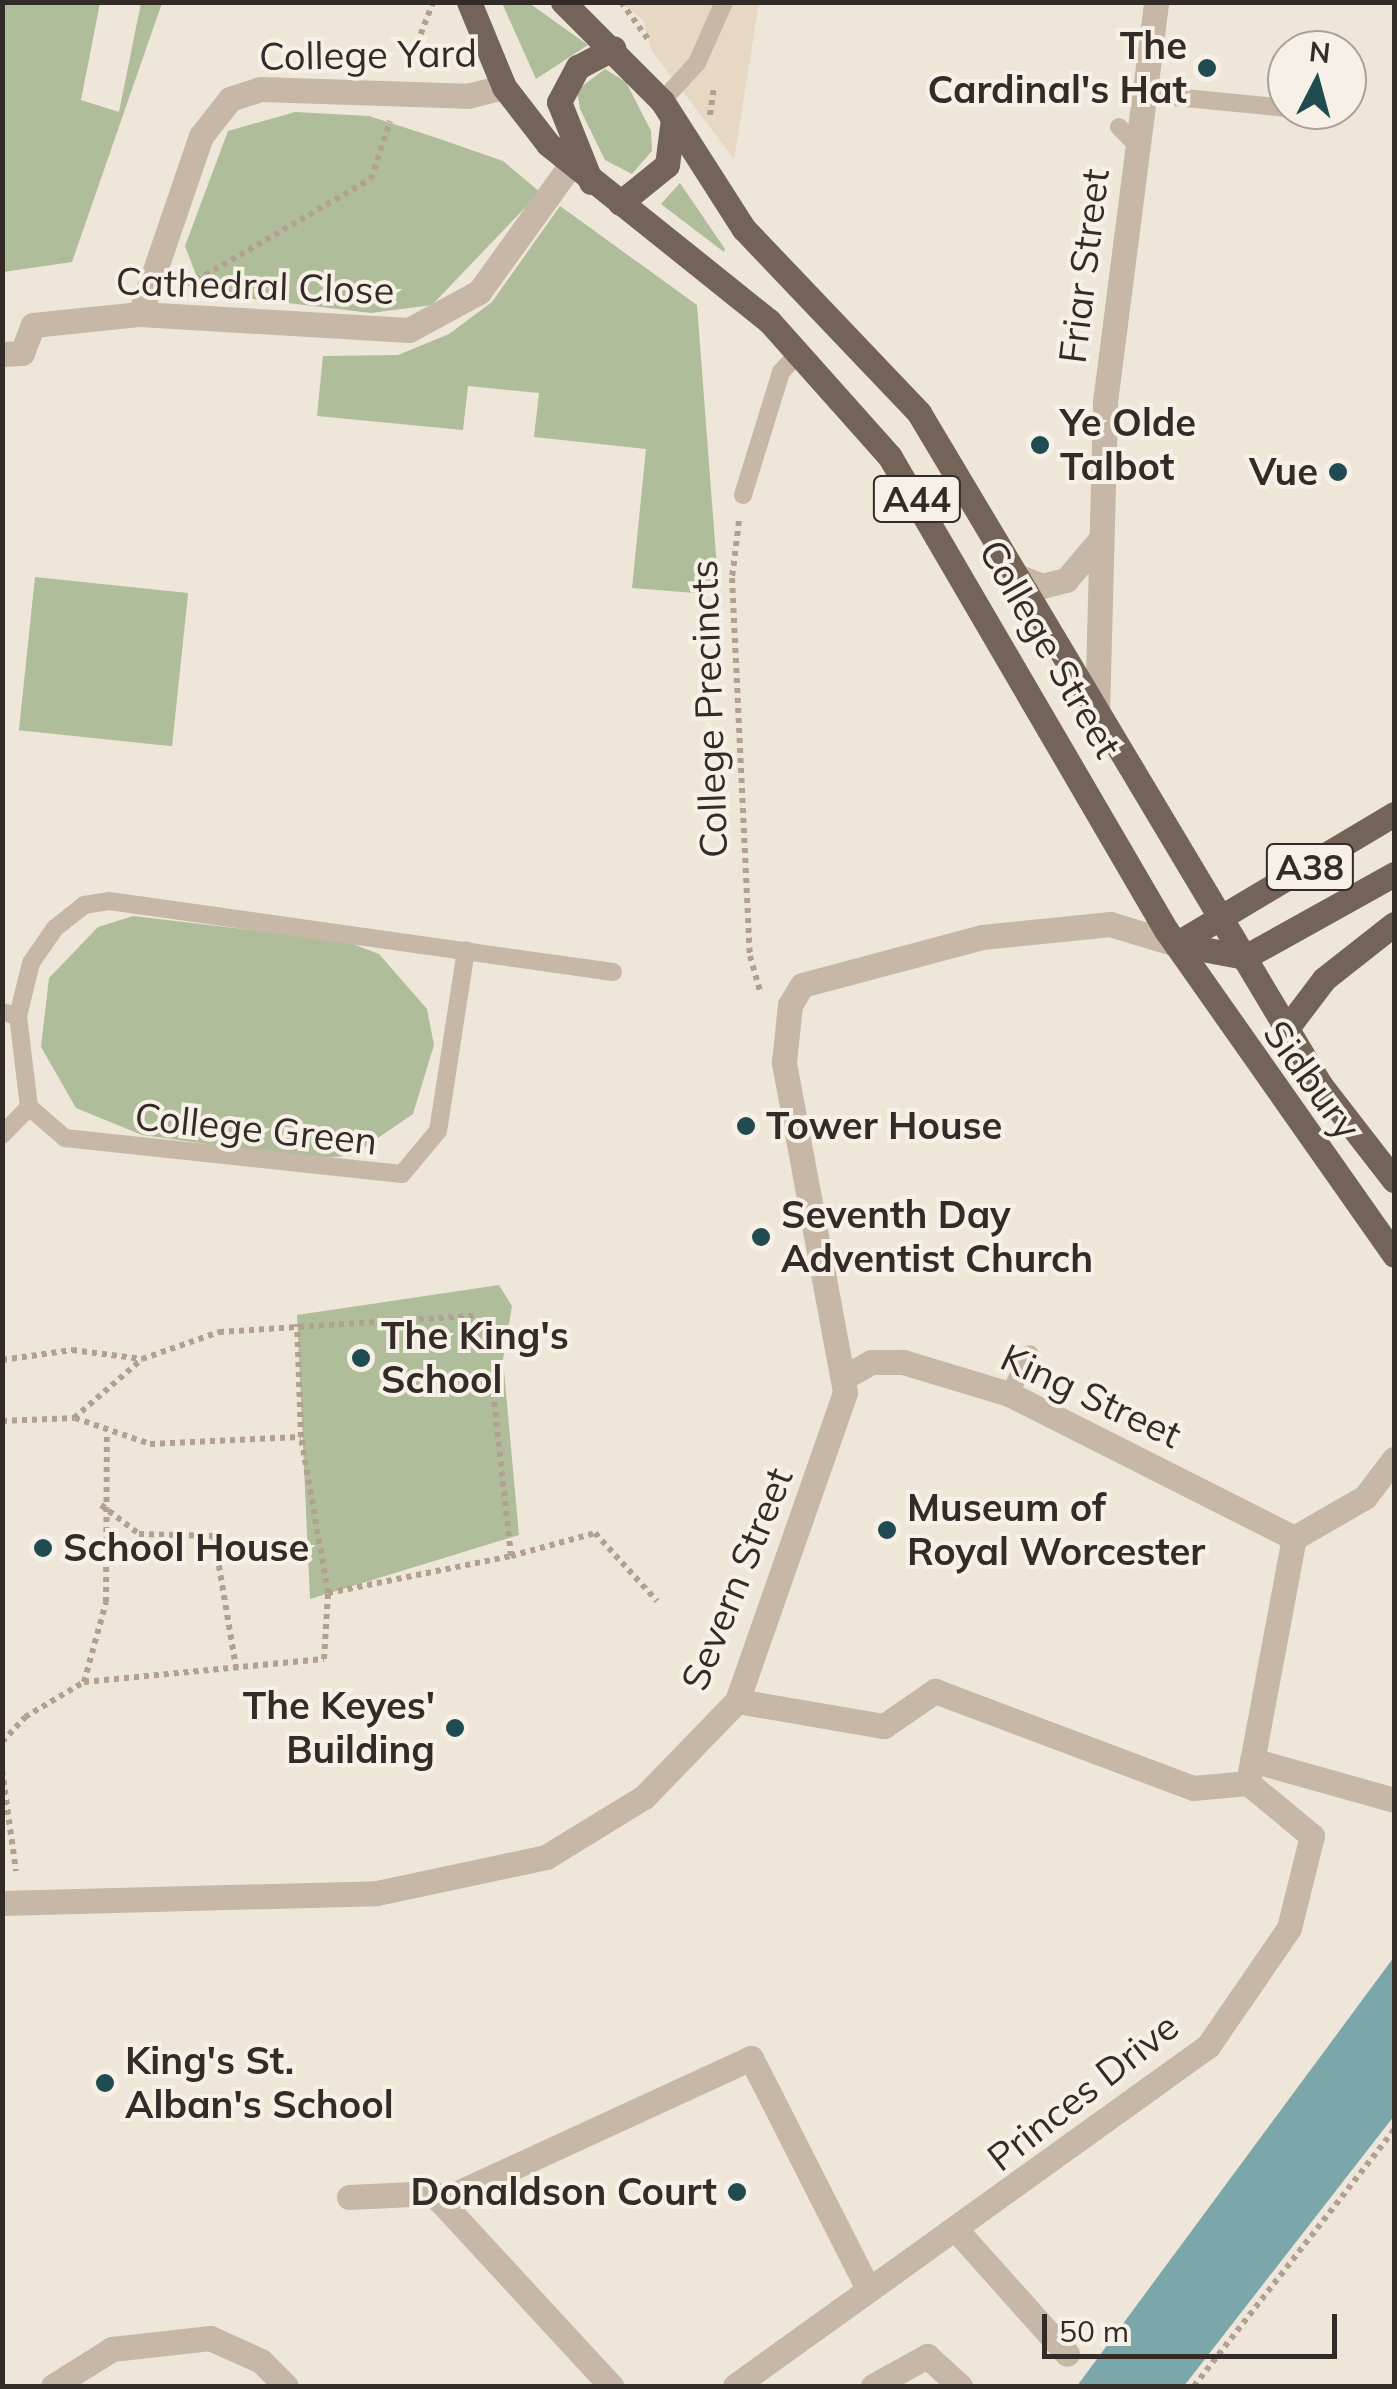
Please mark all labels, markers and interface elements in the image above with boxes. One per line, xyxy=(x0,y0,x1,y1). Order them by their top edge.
place label: The Cardinal's Hat xyxy=(928,23,1187,112)
street label: College Yard xyxy=(259,30,477,80)
north arrow xyxy=(1267,30,1367,130)
text: N xyxy=(1308,33,1332,70)
marker: The Cardinal's Hat xyxy=(1196,57,1218,79)
street label: Friar Street xyxy=(1049,166,1119,366)
street label: Cathedral Close xyxy=(115,258,395,314)
place label: Ye Olde Talbot xyxy=(1060,400,1196,489)
marker: Ye Olde Talbot xyxy=(1029,434,1051,456)
place label: Vue xyxy=(1249,449,1318,495)
marker: Vue xyxy=(1327,461,1349,483)
road number: A44 xyxy=(872,469,962,529)
street label: College Street xyxy=(969,532,1131,766)
street label: College Precincts xyxy=(681,559,737,859)
road number: A38 xyxy=(1265,837,1355,897)
street label: Sidbury xyxy=(1254,1012,1370,1148)
street label: College Green xyxy=(133,1094,379,1164)
place label: Tower House xyxy=(766,1103,1002,1149)
marker: Tower House xyxy=(735,1115,757,1137)
place label: Seventh Day Adventist Church xyxy=(781,1192,1093,1282)
marker: Seventh Day Adventist Church xyxy=(750,1226,772,1248)
place label: The King's School xyxy=(381,1313,569,1402)
street label: King Street xyxy=(994,1334,1188,1458)
marker: The King's School xyxy=(350,1347,372,1369)
street label: Severn Street xyxy=(672,1461,802,1697)
place label: Museum of Royal Worcester xyxy=(907,1485,1205,1575)
marker: Museum of Royal Worcester xyxy=(876,1519,898,1541)
place label: School House xyxy=(63,1525,309,1571)
marker: School House xyxy=(32,1537,54,1559)
place label: The Keyes' Building xyxy=(243,1683,435,1772)
marker: The Keyes' Building xyxy=(444,1717,466,1739)
street label: Princes Drive xyxy=(979,2004,1187,2180)
place label: King's St. Alban's School xyxy=(125,2038,394,2128)
marker: King's St. Alban's School xyxy=(94,2072,116,2094)
place label: Donaldson Court xyxy=(410,2169,717,2215)
marker: Donaldson Court xyxy=(726,2181,748,2203)
scale bar xyxy=(1047,2294,1342,2356)
text: 50 m xyxy=(1059,2312,1129,2350)

